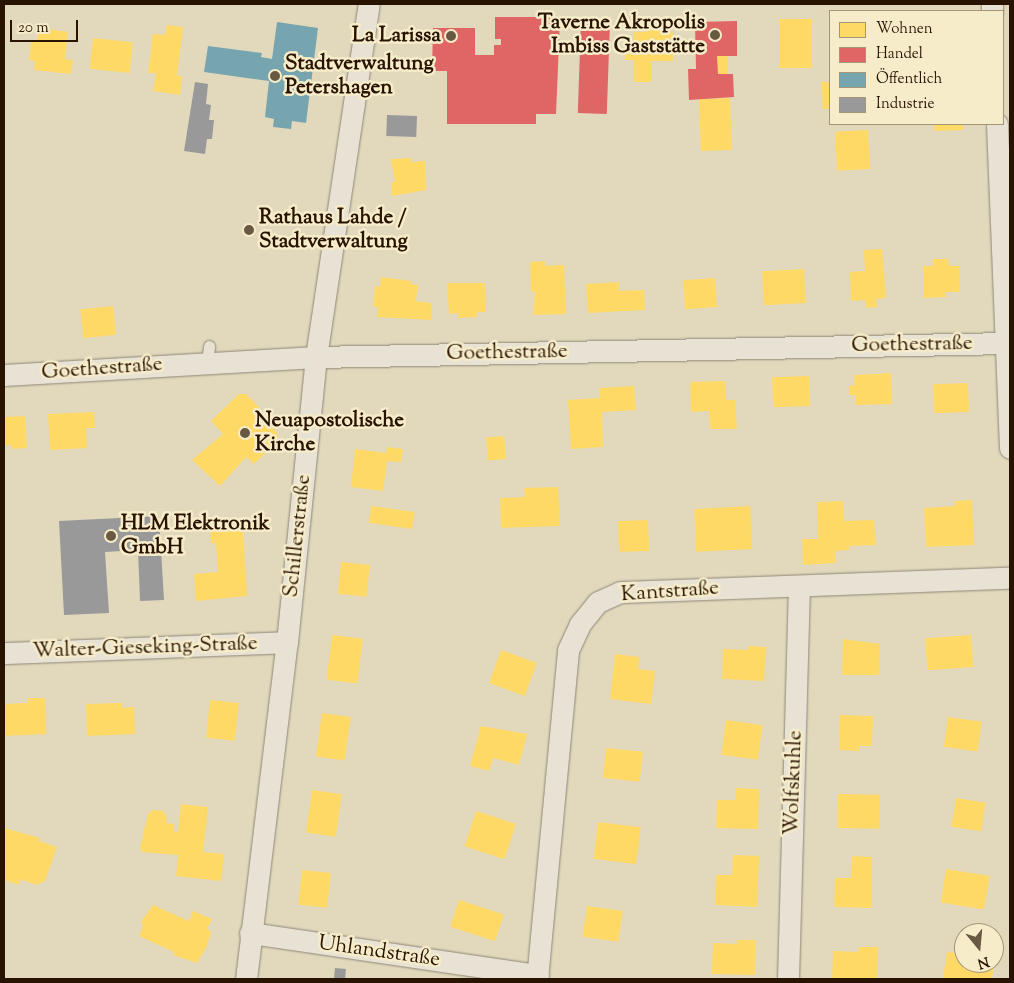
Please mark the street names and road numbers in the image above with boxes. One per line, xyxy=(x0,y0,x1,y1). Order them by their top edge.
street label: Goethestraße xyxy=(851,331,973,359)
street label: Goethestraße xyxy=(446,339,568,367)
street label: Goethestraße xyxy=(41,352,163,386)
street label: Schillerstraße xyxy=(279,473,317,599)
street label: Kantstraße xyxy=(620,576,720,608)
street label: Walter-Gieseking-Straße xyxy=(32,631,258,665)
street label: Wolfskuhle xyxy=(780,730,808,836)
street label: Uhlandstraße xyxy=(316,931,442,973)

